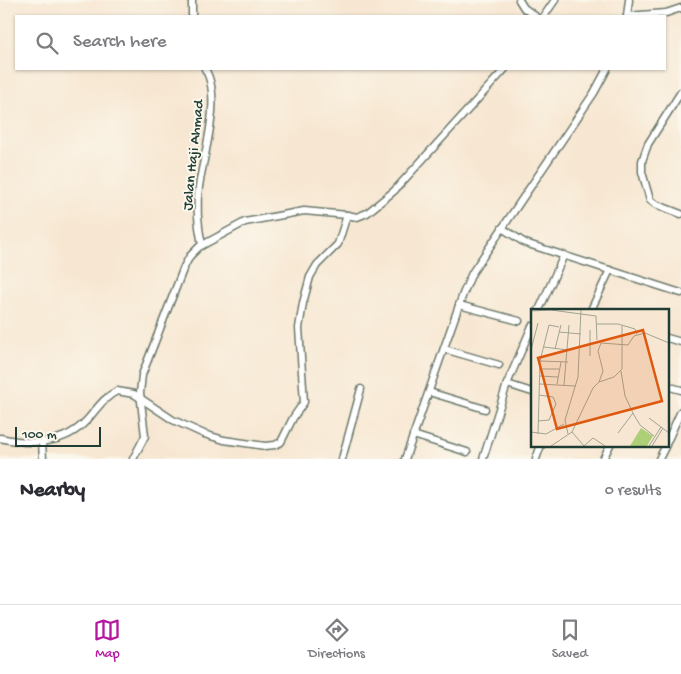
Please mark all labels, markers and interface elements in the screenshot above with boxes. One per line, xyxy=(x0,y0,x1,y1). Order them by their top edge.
search box xyxy=(15,15,666,70)
icon: search xyxy=(33,29,61,57)
text: Search here xyxy=(73,31,167,54)
street label: Jalan Haji Ahmad xyxy=(179,98,209,212)
inset map xyxy=(531,309,668,447)
scale bar xyxy=(15,424,101,447)
text: 100 m xyxy=(22,427,57,444)
text: Nearby xyxy=(20,479,85,504)
text: 0 results xyxy=(605,482,661,501)
tab: Map xyxy=(93,616,121,663)
tab: Directions xyxy=(308,616,365,663)
tab: Saved xyxy=(552,616,588,663)

